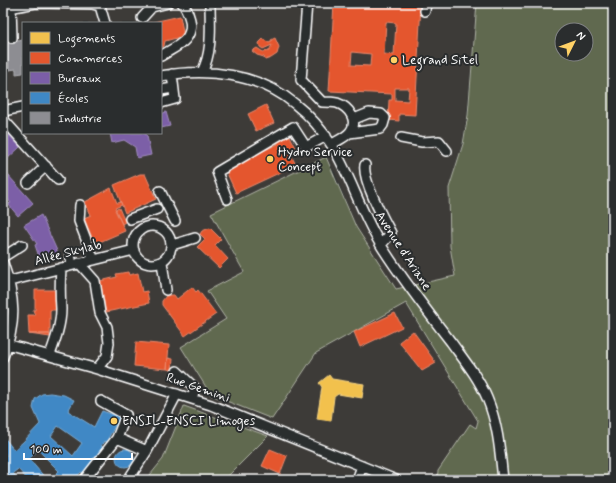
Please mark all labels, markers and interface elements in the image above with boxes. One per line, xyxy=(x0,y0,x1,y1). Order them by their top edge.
legend xyxy=(22,22,162,134)
north arrow xyxy=(554,22,594,62)
text: N xyxy=(573,29,588,43)
text: Logements xyxy=(58,31,115,48)
text: Commerces xyxy=(58,51,123,67)
place label: Legrand Sitel xyxy=(402,52,478,71)
marker: Legrand Sitel xyxy=(389,55,399,65)
text: Bureaux xyxy=(58,71,101,87)
text: Écoles xyxy=(58,91,89,107)
text: Industrie xyxy=(58,111,102,127)
place label: Hydro Service Concept xyxy=(278,144,353,176)
marker: Hydro Service Concept xyxy=(265,154,275,164)
street label: Avenue d'Ariane xyxy=(371,208,435,294)
street label: Allée Skylab xyxy=(33,236,104,270)
street label: Rue Gemini xyxy=(164,369,232,407)
place label: ENSIL-ENSCI Limoges xyxy=(122,413,255,431)
marker: ENSIL-ENSCI Limoges xyxy=(109,416,119,426)
scale bar xyxy=(24,435,132,461)
text: 100 m xyxy=(30,442,62,458)

